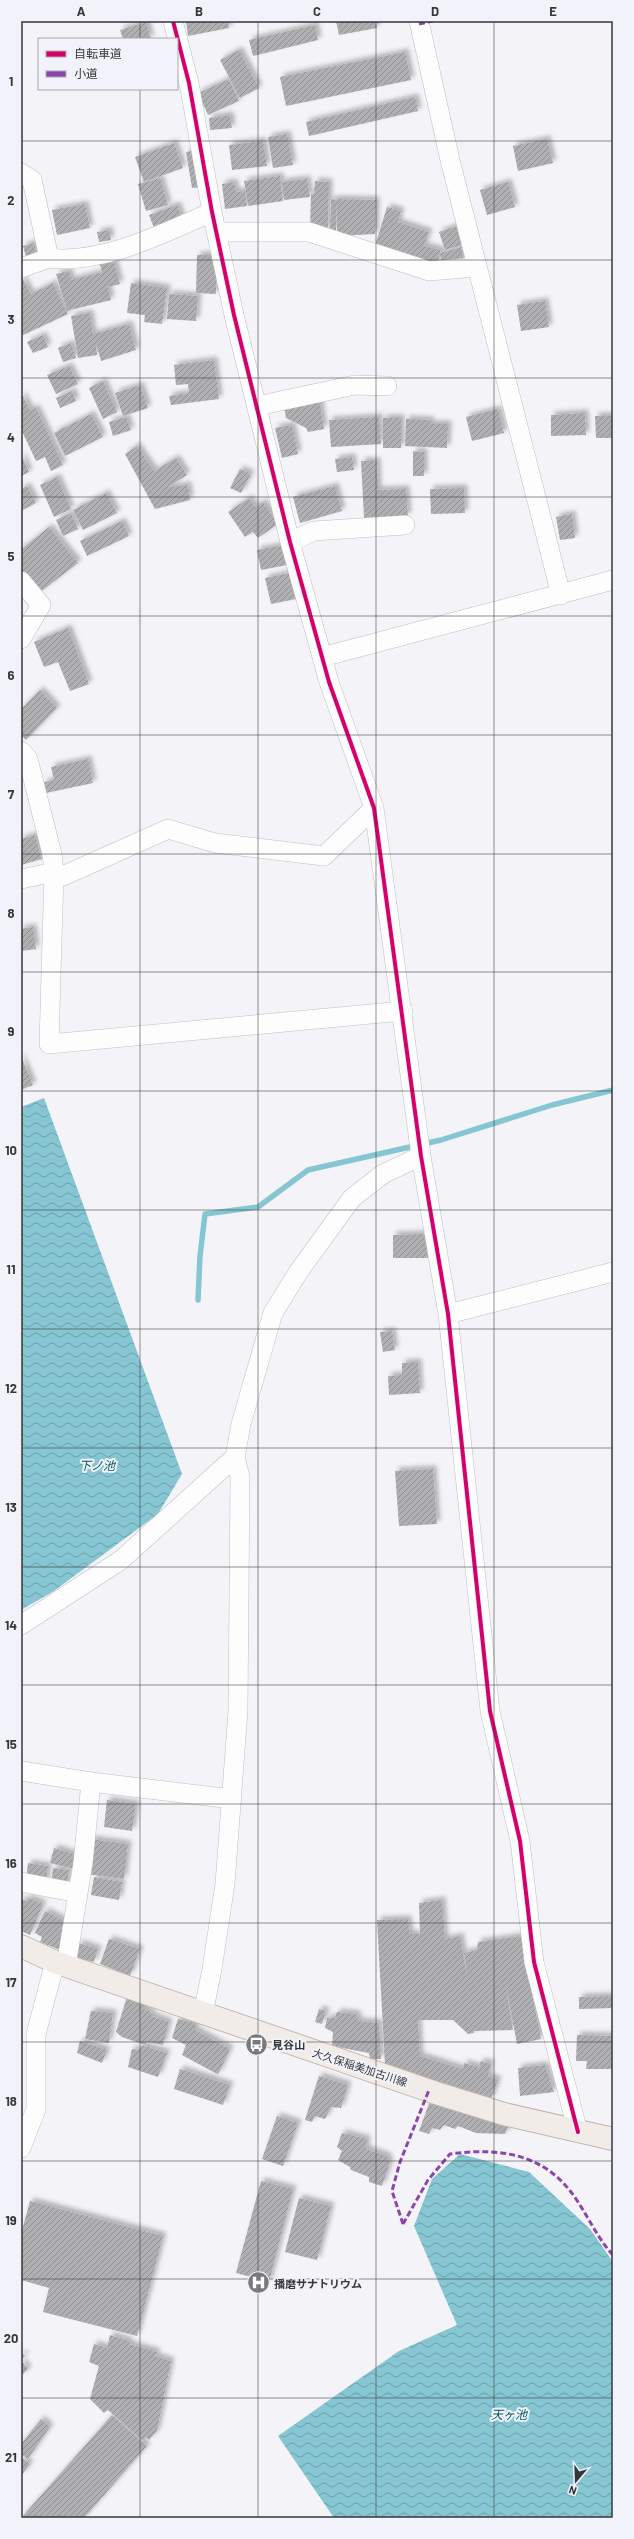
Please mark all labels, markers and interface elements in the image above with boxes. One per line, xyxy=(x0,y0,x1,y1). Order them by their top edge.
text: A xyxy=(77,3,86,19)
text: B xyxy=(195,3,203,19)
text: C xyxy=(313,3,321,19)
text: D xyxy=(431,3,439,19)
text: E xyxy=(549,3,557,19)
legend xyxy=(38,38,178,90)
text: 自転車道 xyxy=(74,46,122,60)
text: 小道 xyxy=(74,66,98,80)
text: 1 xyxy=(9,73,13,89)
text: 2 xyxy=(7,192,15,208)
text: 3 xyxy=(7,311,15,327)
text: 4 xyxy=(7,429,15,445)
text: 5 xyxy=(7,548,15,564)
text: 6 xyxy=(8,667,15,683)
text: 7 xyxy=(8,786,15,802)
text: 8 xyxy=(7,905,15,921)
text: 9 xyxy=(8,1023,15,1039)
text: 10 xyxy=(5,1142,17,1158)
text: 11 xyxy=(6,1261,16,1277)
text: 12 xyxy=(5,1380,17,1396)
water label: 下ノ池 xyxy=(79,1458,116,1472)
text: 13 xyxy=(5,1499,17,1515)
text: 14 xyxy=(5,1617,17,1633)
text: 15 xyxy=(5,1736,17,1752)
text: 16 xyxy=(5,1855,17,1871)
text: 17 xyxy=(5,1974,17,1990)
bus stop icon: 見谷山 xyxy=(243,2031,269,2057)
place label: 見谷山 xyxy=(272,2038,305,2051)
street label: 大久保稲美加古川線 xyxy=(311,2046,409,2088)
text: 18 xyxy=(5,2093,17,2109)
text: 19 xyxy=(5,2212,17,2228)
hospital icon: 播磨サナトリウム xyxy=(245,2270,271,2296)
place label: 播磨サナトリウム xyxy=(274,2277,362,2290)
text: 20 xyxy=(4,2330,18,2346)
water label: 天ヶ池 xyxy=(491,2407,528,2421)
text: 21 xyxy=(5,2449,17,2465)
north arrow xyxy=(556,2461,596,2501)
text: N xyxy=(567,2484,578,2498)

